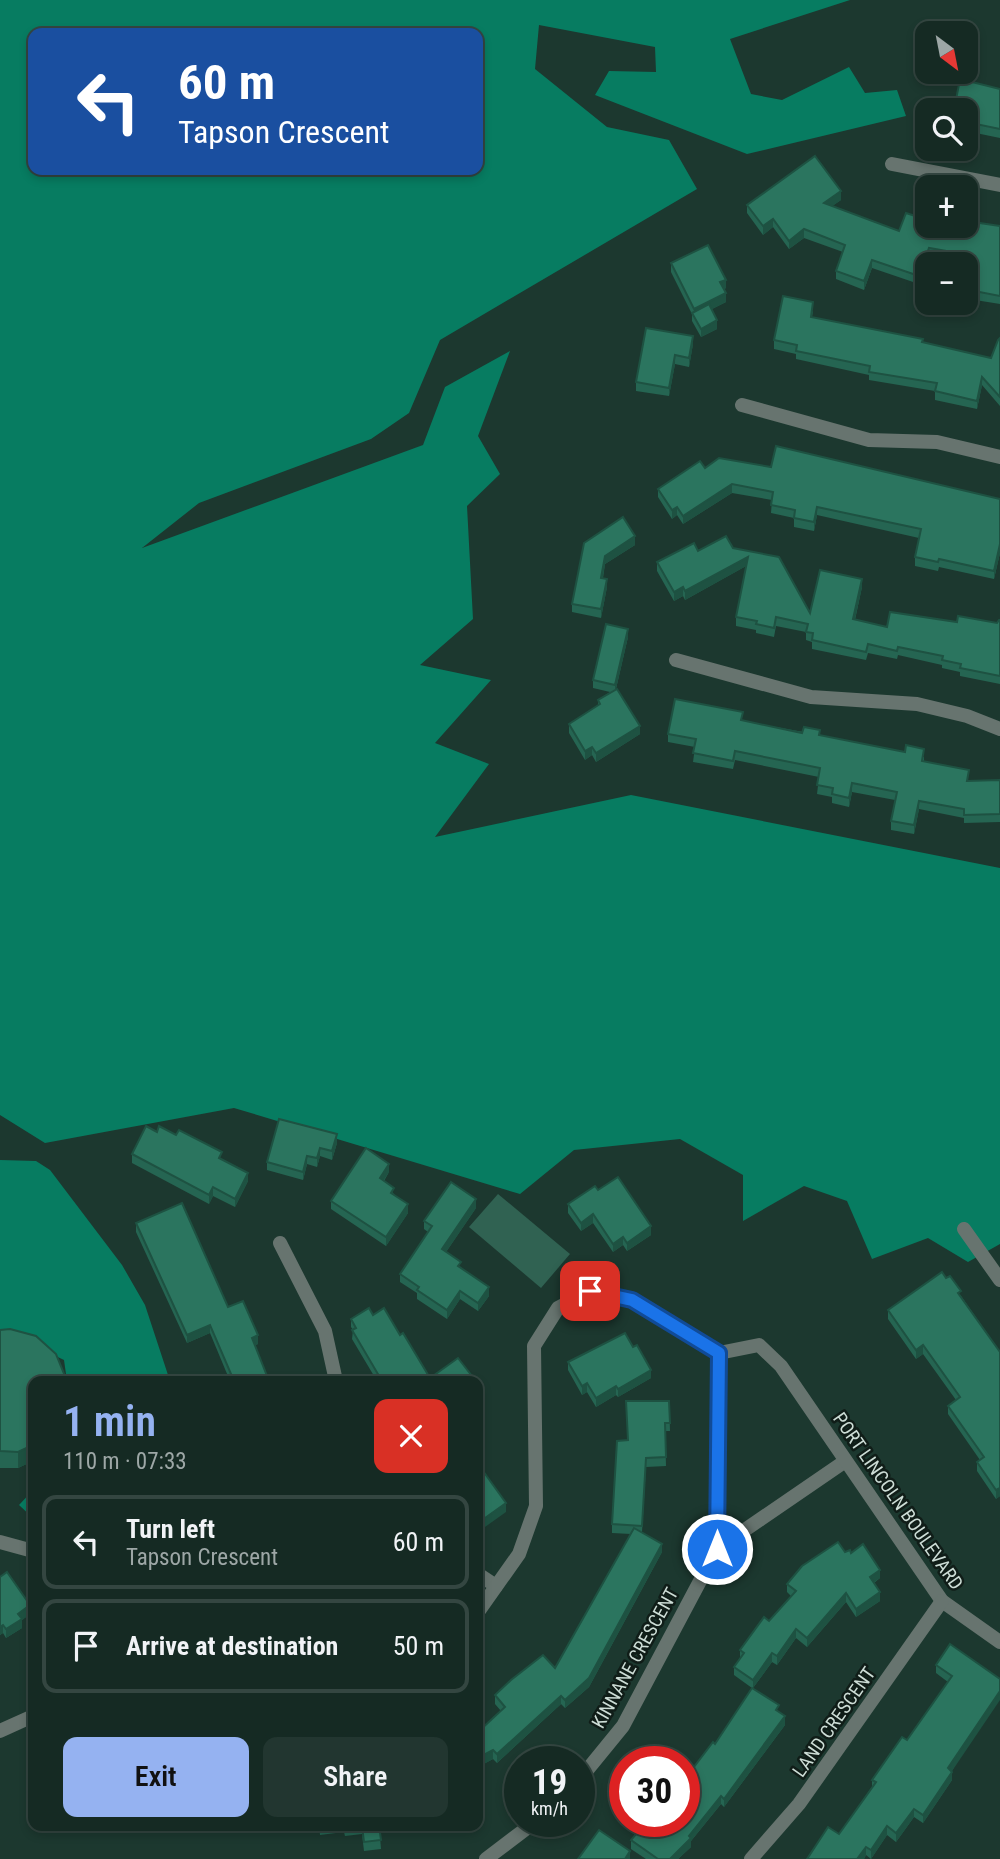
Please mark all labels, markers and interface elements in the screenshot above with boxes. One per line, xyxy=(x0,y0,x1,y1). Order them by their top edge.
north arrow xyxy=(915,21,978,84)
map controls xyxy=(915,21,978,315)
text: 60 m xyxy=(178,54,275,111)
icon: left xyxy=(63,56,154,147)
button: search xyxy=(915,98,978,161)
text: Tapson Crescent xyxy=(178,113,389,151)
button: + xyxy=(915,175,978,238)
button: − xyxy=(915,252,978,315)
pin xyxy=(560,1261,620,1321)
icon: arrive xyxy=(571,1272,609,1310)
text: 1 min xyxy=(63,1397,156,1446)
button: close xyxy=(374,1399,448,1473)
street label: PORT LINCOLN BOULEVARD xyxy=(828,1408,968,1594)
text: 110 m · 07:33 xyxy=(63,1448,187,1475)
position arrow xyxy=(680,1512,754,1586)
text: Turn left xyxy=(126,1514,215,1544)
icon: left xyxy=(67,1523,105,1561)
text: 60 m xyxy=(393,1527,444,1557)
text: Tapson Crescent xyxy=(126,1544,278,1571)
street label: KINNANE CRESCENT xyxy=(587,1584,683,1732)
icon: arrive xyxy=(67,1627,105,1665)
text: Arrive at destination xyxy=(126,1631,338,1661)
text: 50 m xyxy=(393,1631,444,1661)
street label: LAND CRESCENT xyxy=(788,1663,880,1781)
button: Exit xyxy=(63,1737,249,1817)
button: Share xyxy=(263,1737,448,1817)
speed limit sign: 30 xyxy=(609,1746,700,1837)
text: 19 xyxy=(532,1762,567,1803)
text: km/h xyxy=(531,1798,568,1819)

